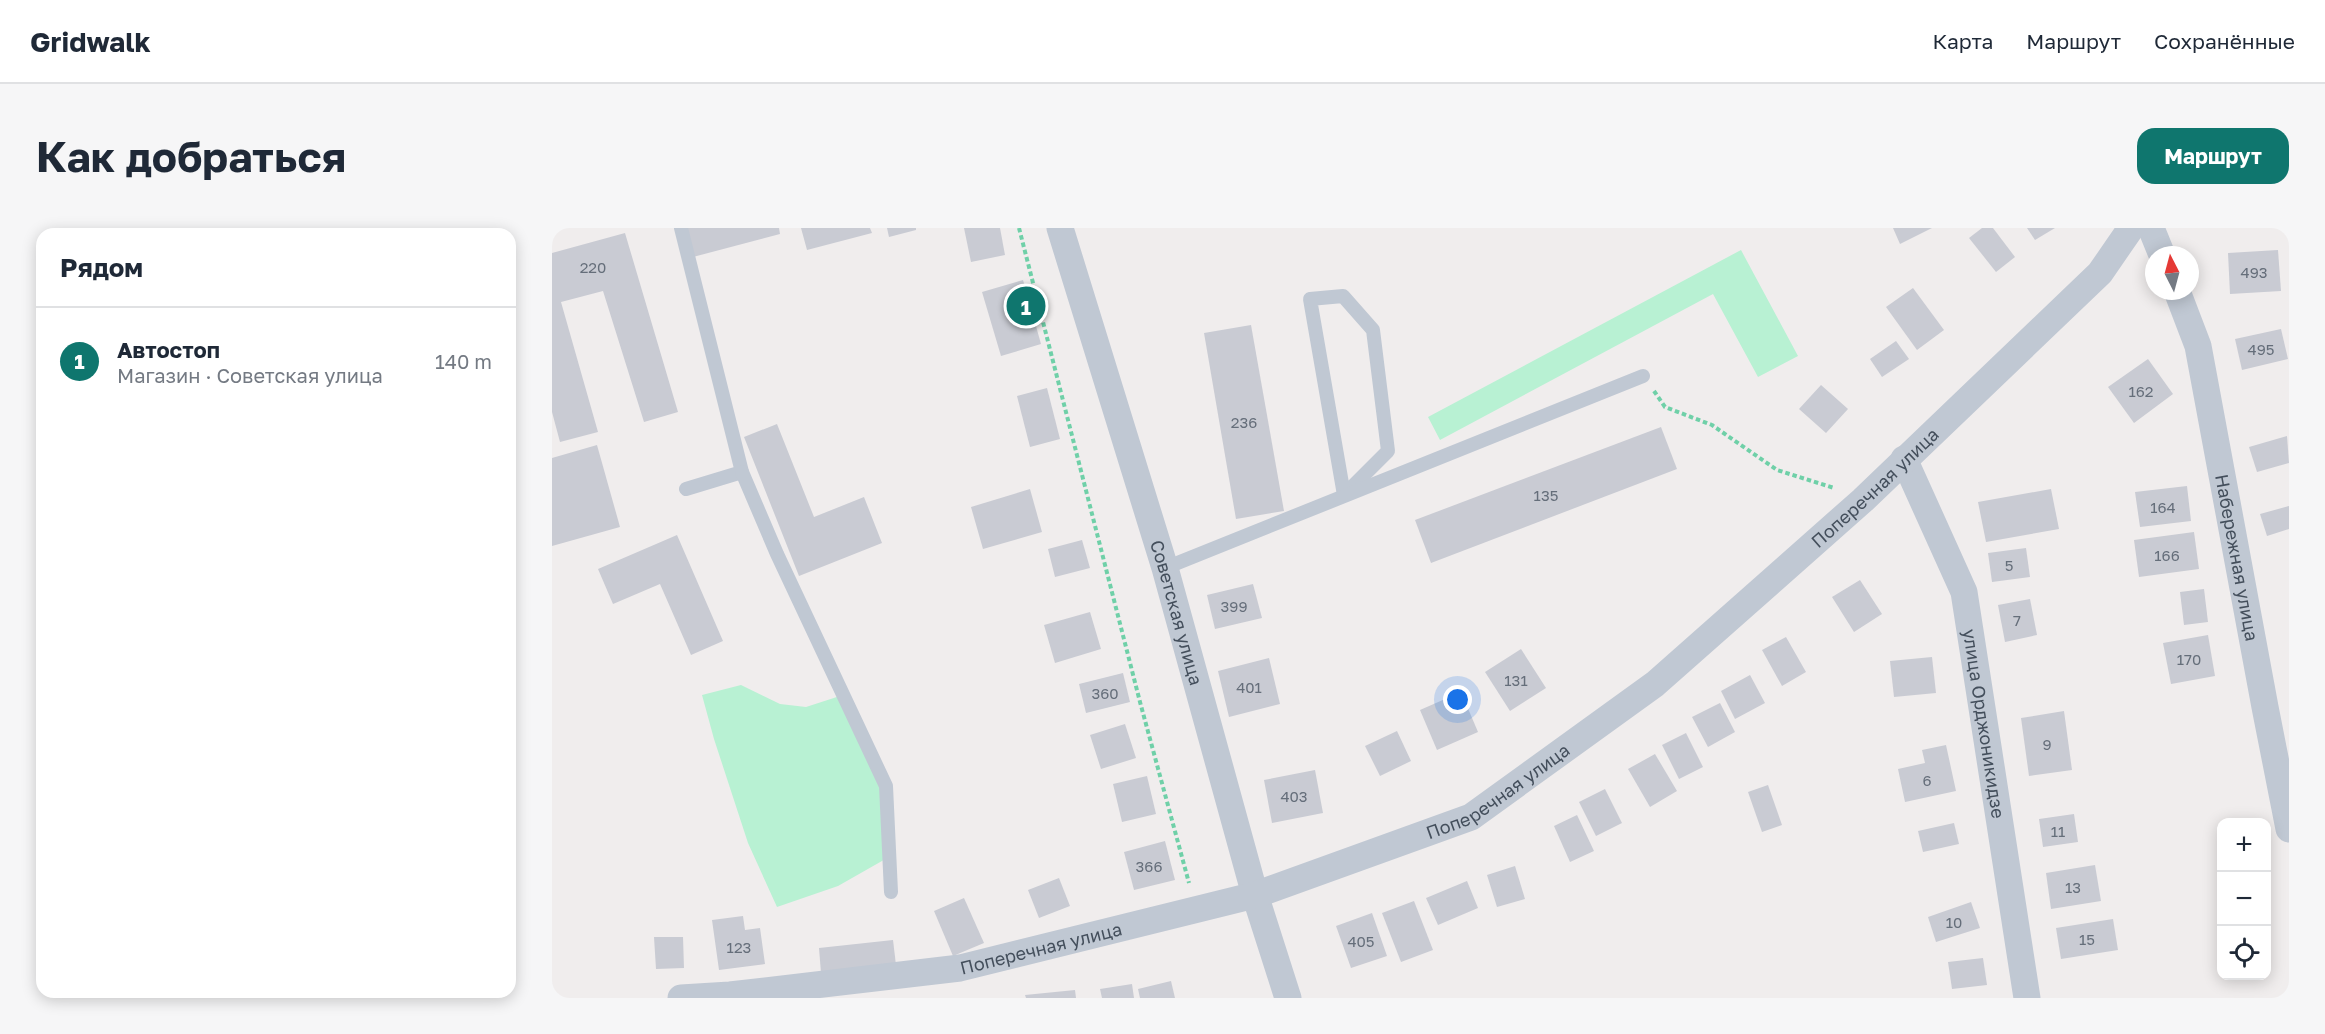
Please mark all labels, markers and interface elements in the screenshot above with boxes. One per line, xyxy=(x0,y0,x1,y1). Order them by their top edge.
text: Gridwalk xyxy=(30,25,151,58)
text: Карта xyxy=(1932,28,1993,54)
text: Маршрут xyxy=(2026,28,2121,54)
text: Сохранённые xyxy=(2154,28,2295,54)
button: Маршрут xyxy=(2137,128,2289,184)
text: Как добраться xyxy=(36,131,346,181)
north arrow xyxy=(2145,246,2199,300)
text: Рядом xyxy=(60,252,143,283)
house number: 220 xyxy=(580,258,606,276)
house number: 493 xyxy=(2240,263,2268,281)
pin: 1 xyxy=(1006,284,1046,328)
text: Автостоп xyxy=(117,336,220,363)
house number: 495 xyxy=(2248,340,2274,358)
text: 1 xyxy=(74,349,85,373)
text: 140 m xyxy=(435,349,492,373)
text: Магазин · Советская улица xyxy=(117,363,383,387)
house number: 162 xyxy=(2128,382,2154,400)
house number: 236 xyxy=(1231,413,1257,431)
street label: Поперечная улица xyxy=(1806,423,1943,552)
street label: Набережная улица xyxy=(2211,472,2264,643)
house number: 135 xyxy=(1534,486,1558,504)
house number: 164 xyxy=(2150,498,2176,516)
street label: Советская улица xyxy=(1146,537,1208,688)
house number: 166 xyxy=(2154,546,2180,564)
house number: 5 xyxy=(2005,556,2013,574)
house number: 399 xyxy=(1221,597,1247,615)
house number: 7 xyxy=(2013,611,2021,629)
street label: улица Орджоникидзе xyxy=(1959,627,2010,820)
house number: 170 xyxy=(2177,650,2201,668)
house number: 131 xyxy=(1504,671,1528,689)
house number: 401 xyxy=(1236,678,1262,696)
house number: 360 xyxy=(1091,684,1119,702)
your location xyxy=(1443,685,1472,714)
house number: 9 xyxy=(2042,735,2052,753)
street label: Поперечная улица xyxy=(1423,739,1574,843)
house number: 6 xyxy=(1922,771,1932,789)
house number: 403 xyxy=(1280,787,1308,805)
map controls xyxy=(2217,818,2271,980)
button: + xyxy=(2217,818,2271,872)
house number: 11 xyxy=(2051,822,2065,840)
house number: 366 xyxy=(1136,857,1162,875)
button: − xyxy=(2217,872,2271,926)
house number: 13 xyxy=(2065,878,2081,896)
house number: 10 xyxy=(1946,913,1962,931)
street label: Поперечная улица xyxy=(958,917,1124,979)
button: locate xyxy=(2217,926,2271,980)
house number: 15 xyxy=(2079,930,2095,948)
house number: 405 xyxy=(1347,932,1375,950)
house number: 123 xyxy=(727,938,751,956)

